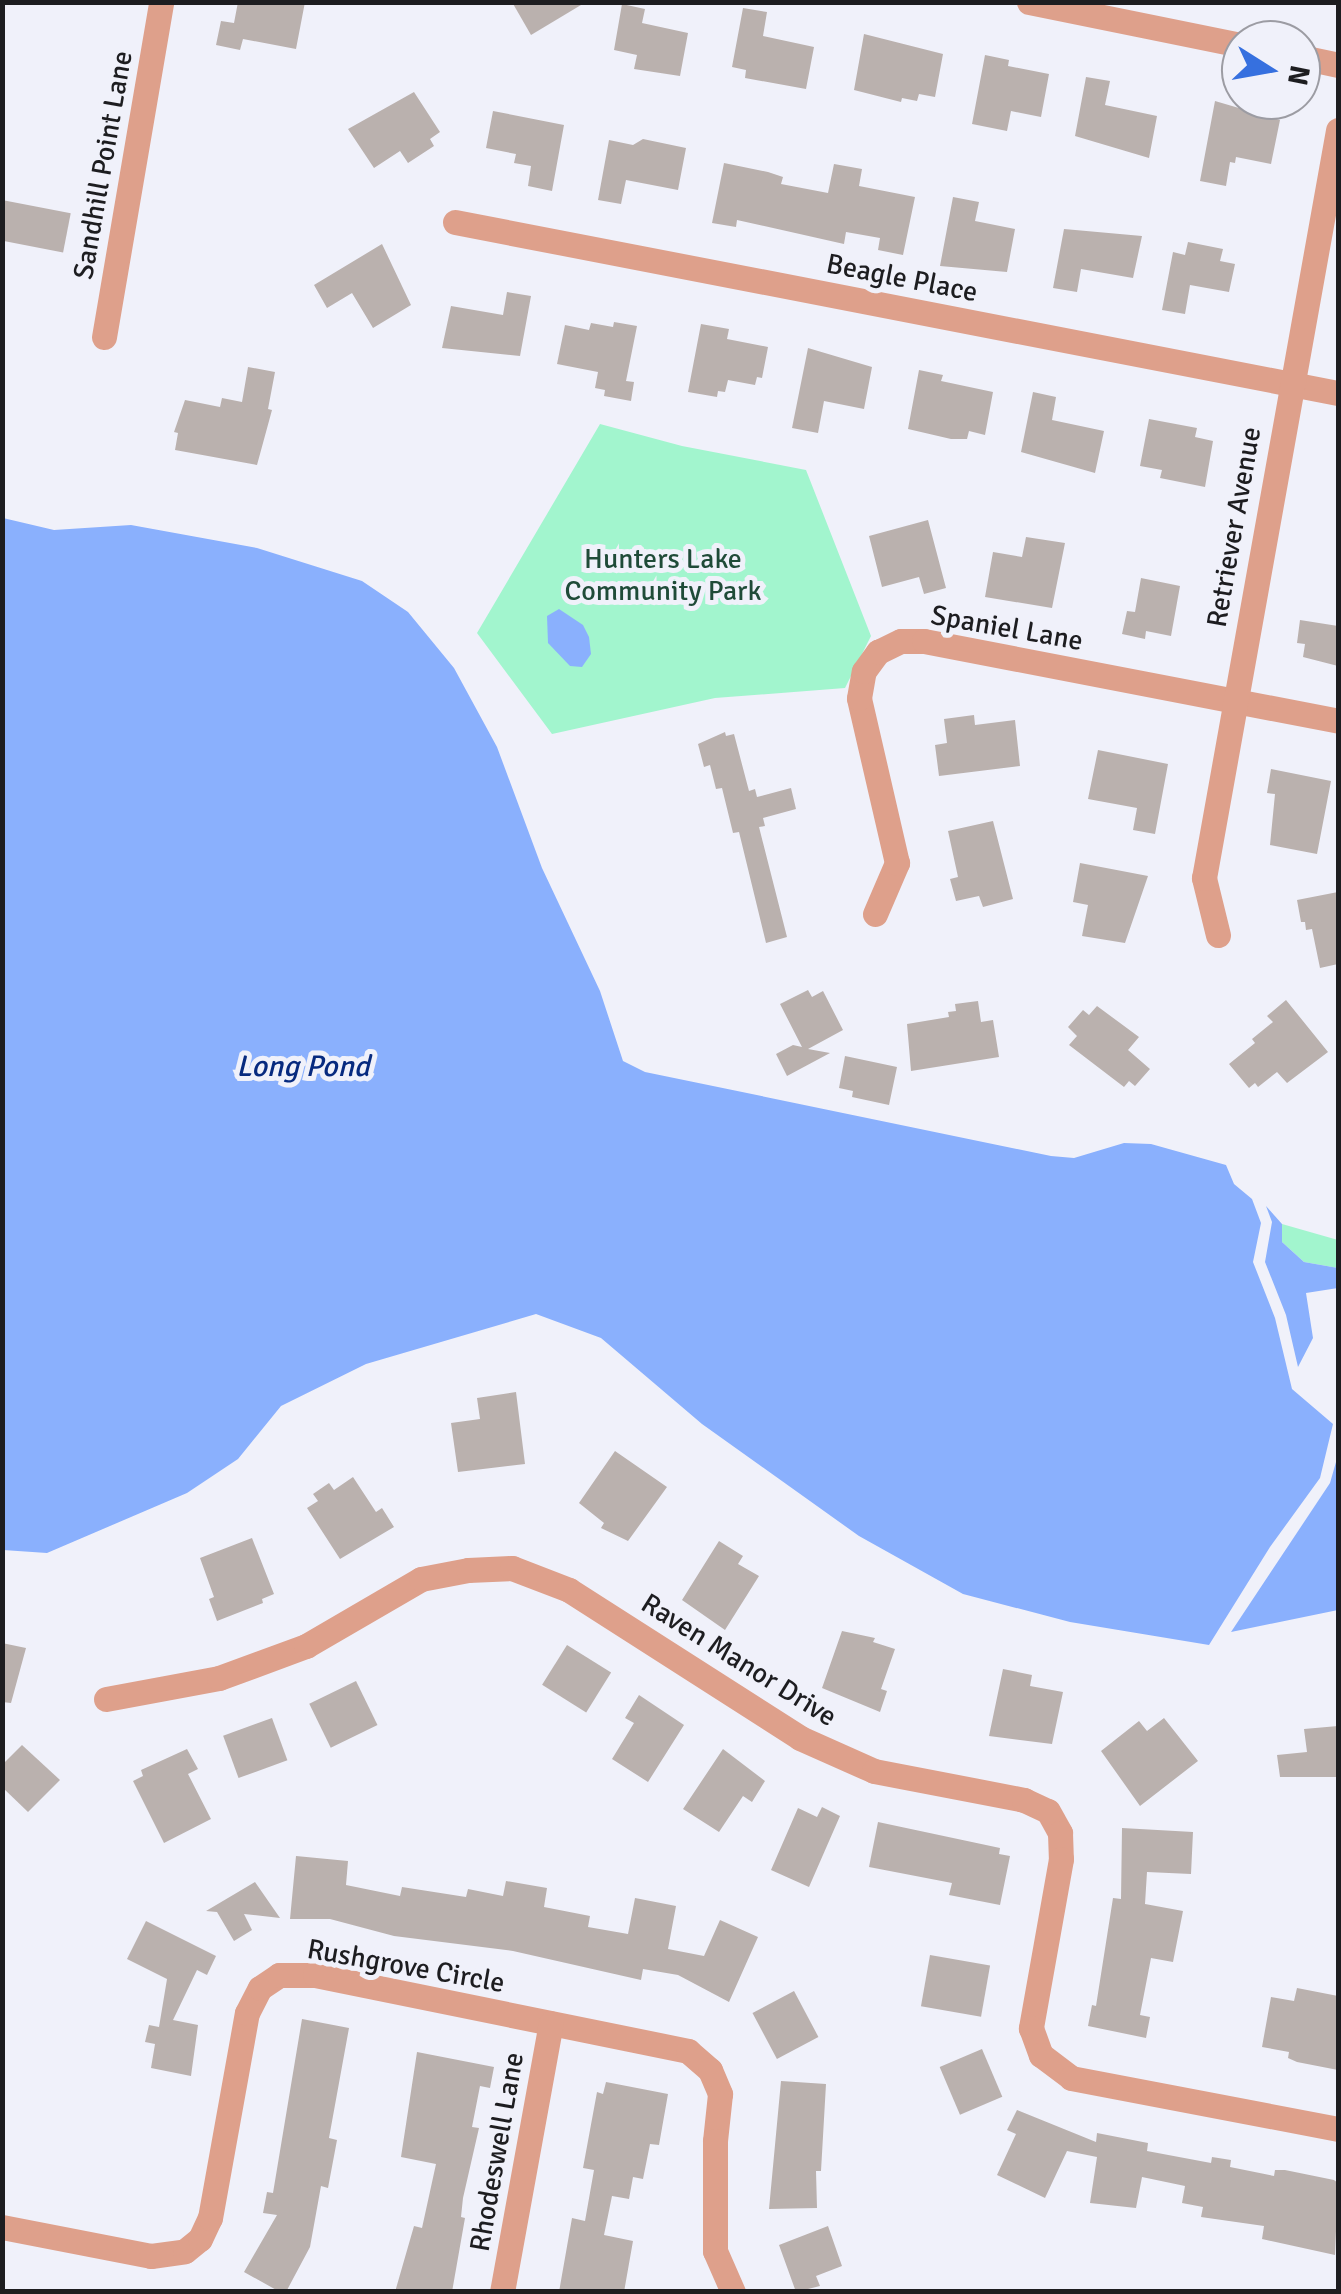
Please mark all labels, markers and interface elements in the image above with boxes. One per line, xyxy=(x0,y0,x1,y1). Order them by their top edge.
north arrow xyxy=(1221,20,1321,120)
street label: Sandhill Point Lane xyxy=(66,48,140,282)
text: N xyxy=(1280,63,1317,88)
street label: Beagle Place xyxy=(824,247,980,309)
street label: Retriever Avenue xyxy=(1200,424,1268,630)
park label: Hunters Lake Community Park xyxy=(565,542,761,608)
street label: Spaniel Lane xyxy=(928,598,1086,658)
water label: Long Pond xyxy=(236,1049,370,1085)
street label: Raven Manor Drive xyxy=(635,1586,843,1734)
street label: Rushgrove Circle xyxy=(305,1932,507,2000)
street label: Rhodeswell Lane xyxy=(463,2050,531,2254)

